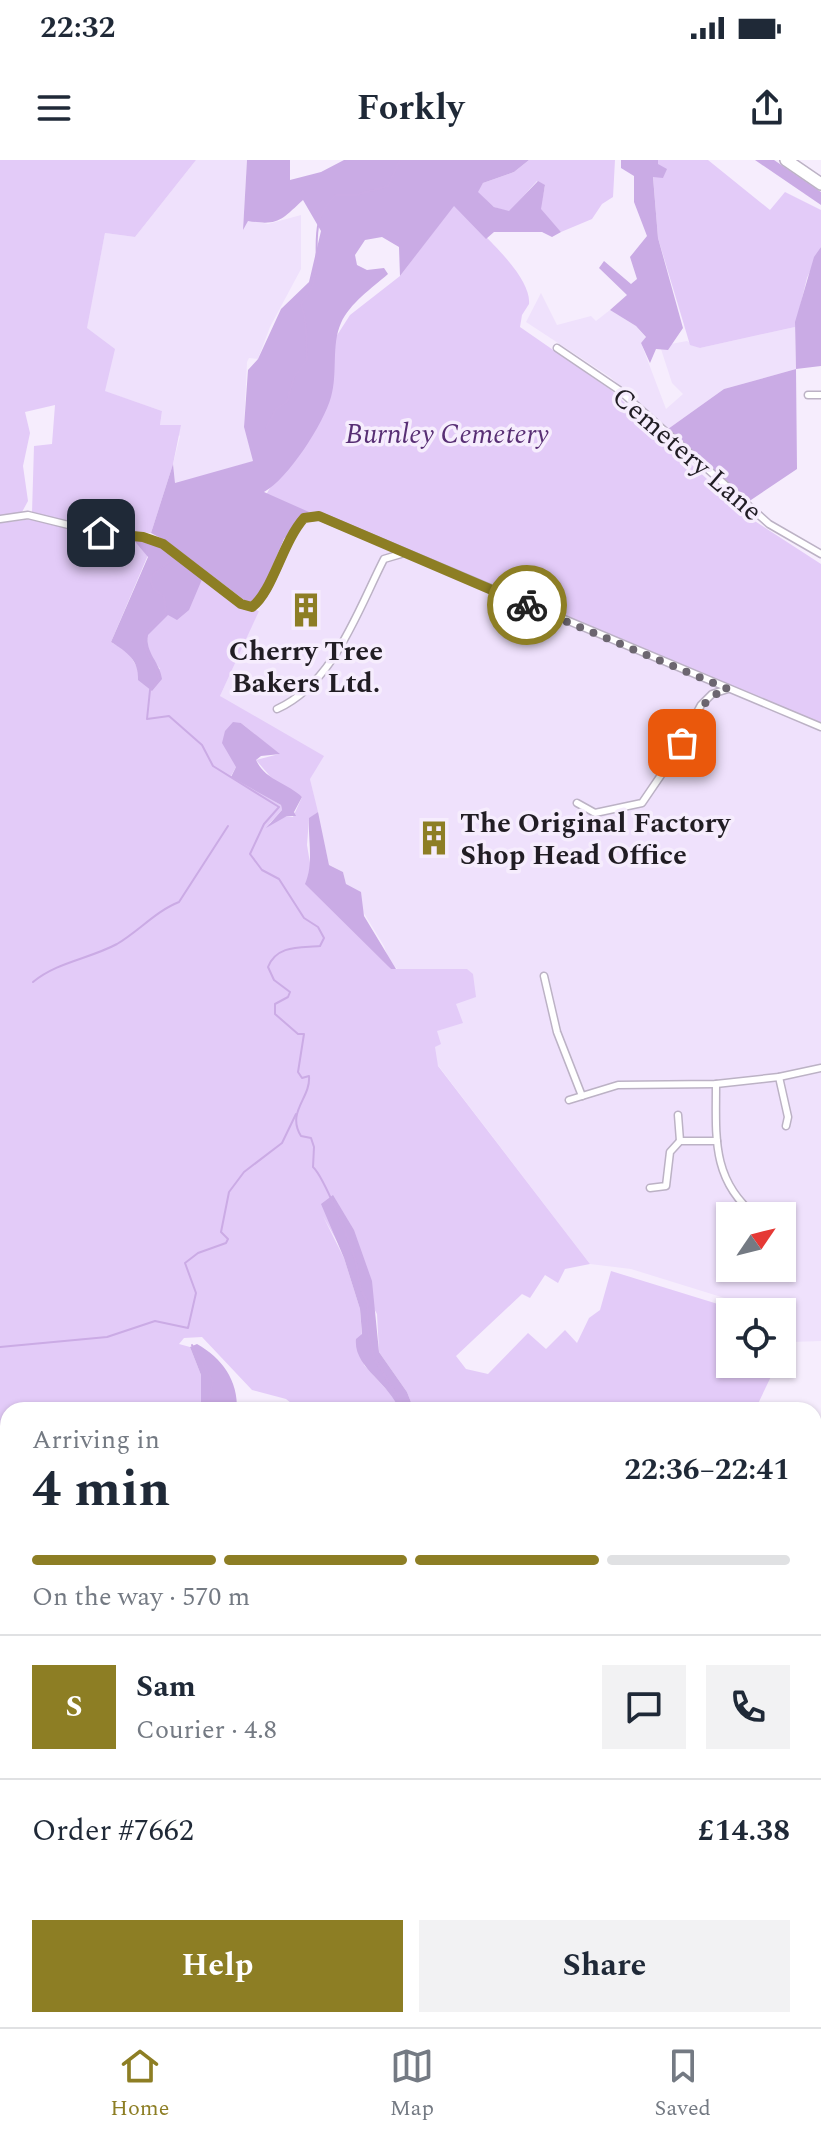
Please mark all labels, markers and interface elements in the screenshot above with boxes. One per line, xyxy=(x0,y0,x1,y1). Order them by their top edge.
text: 22:32 xyxy=(40,5,115,51)
text: Forkly xyxy=(357,81,464,136)
icon: menu xyxy=(32,86,76,130)
icon: share xyxy=(745,86,789,130)
street label: Cemetery Lane xyxy=(602,376,772,532)
park label: Burnley Cemetery xyxy=(345,413,549,456)
pin xyxy=(67,499,135,567)
icon: home xyxy=(79,511,123,555)
courier xyxy=(487,565,567,645)
icon: bike xyxy=(505,583,549,627)
building icon: Cherry Tree Bakers Ltd. xyxy=(287,591,325,629)
place label: Cherry Tree Bakers Ltd. xyxy=(229,630,383,705)
pin xyxy=(648,709,716,777)
icon: bag xyxy=(660,721,704,765)
place label: The Original Factory Shop Head Office xyxy=(460,802,732,877)
building icon: The Original Factory Shop Head Office xyxy=(415,819,453,857)
north arrow xyxy=(716,1202,796,1282)
map controls xyxy=(716,1202,796,1378)
button: locate xyxy=(716,1298,796,1378)
text: Arriving in xyxy=(32,1420,160,1460)
text: 22:36–22:41 xyxy=(624,1447,790,1493)
text: 4 min xyxy=(32,1450,170,1529)
text: On the way · 570 m xyxy=(32,1577,250,1617)
text: Sam xyxy=(136,1664,196,1710)
button: chat xyxy=(602,1665,686,1749)
button: phone xyxy=(706,1665,790,1749)
text: S xyxy=(65,1684,83,1730)
text: Courier · 4.8 xyxy=(136,1710,277,1750)
text: Order #7662 xyxy=(32,1808,194,1854)
text: £14.38 xyxy=(698,1808,790,1854)
button: Help xyxy=(32,1920,403,2012)
button: Share xyxy=(419,1920,790,2012)
tab: Home xyxy=(110,2044,169,2125)
tab: Map xyxy=(390,2044,434,2125)
tab: Saved xyxy=(654,2044,711,2125)

